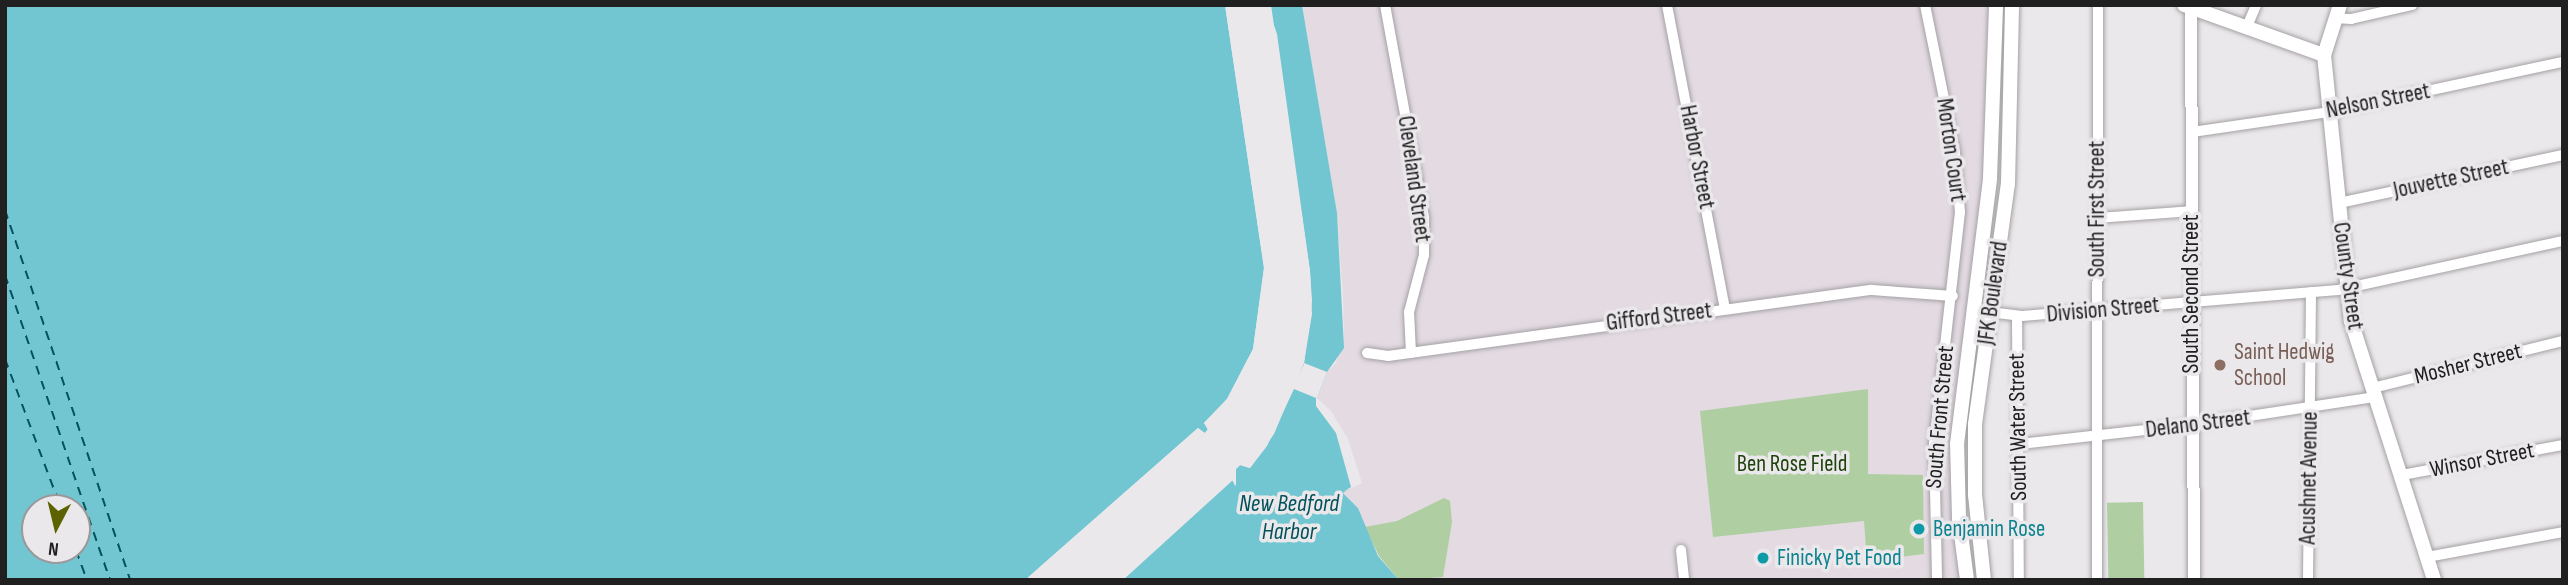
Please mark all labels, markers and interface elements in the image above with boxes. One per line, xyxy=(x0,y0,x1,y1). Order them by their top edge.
street label: Nelson Street xyxy=(2324,77,2432,125)
street label: Morton Court xyxy=(1930,97,1972,203)
street label: Harbor Street xyxy=(1673,103,1721,211)
street label: Cleveland Street xyxy=(1391,114,1437,244)
street label: South First Street xyxy=(2083,141,2111,277)
street label: Jouvette Street xyxy=(2391,153,2511,205)
street label: South Second Street xyxy=(2177,215,2205,373)
street label: County Street xyxy=(2327,220,2369,332)
street label: JFK Boulevard xyxy=(1972,240,2014,346)
street label: Division Street xyxy=(2046,291,2160,329)
street label: Gifford Street xyxy=(1605,297,1713,337)
street label: Mosher Street xyxy=(2412,337,2524,391)
place label: Saint Hedwig School xyxy=(2234,338,2335,392)
street label: South Front Street xyxy=(1920,344,1960,490)
street label: South Water Street xyxy=(2003,353,2033,501)
marker: Saint Hedwig School xyxy=(2212,357,2228,373)
street label: Delano Street xyxy=(2144,404,2252,444)
street label: Acushnet Avenue xyxy=(2294,411,2324,545)
street label: Winsor Street xyxy=(2427,436,2537,484)
park label: Ben Rose Field xyxy=(1737,450,1847,478)
water label: New Bedford Harbor xyxy=(1239,490,1339,546)
north arrow xyxy=(21,494,91,564)
place label: Benjamin Rose xyxy=(1933,515,2045,543)
marker: Benjamin Rose xyxy=(1911,521,1927,537)
text: N xyxy=(47,536,60,560)
place label: Finicky Pet Food xyxy=(1777,544,1902,572)
marker: Finicky Pet Food xyxy=(1755,550,1771,566)

